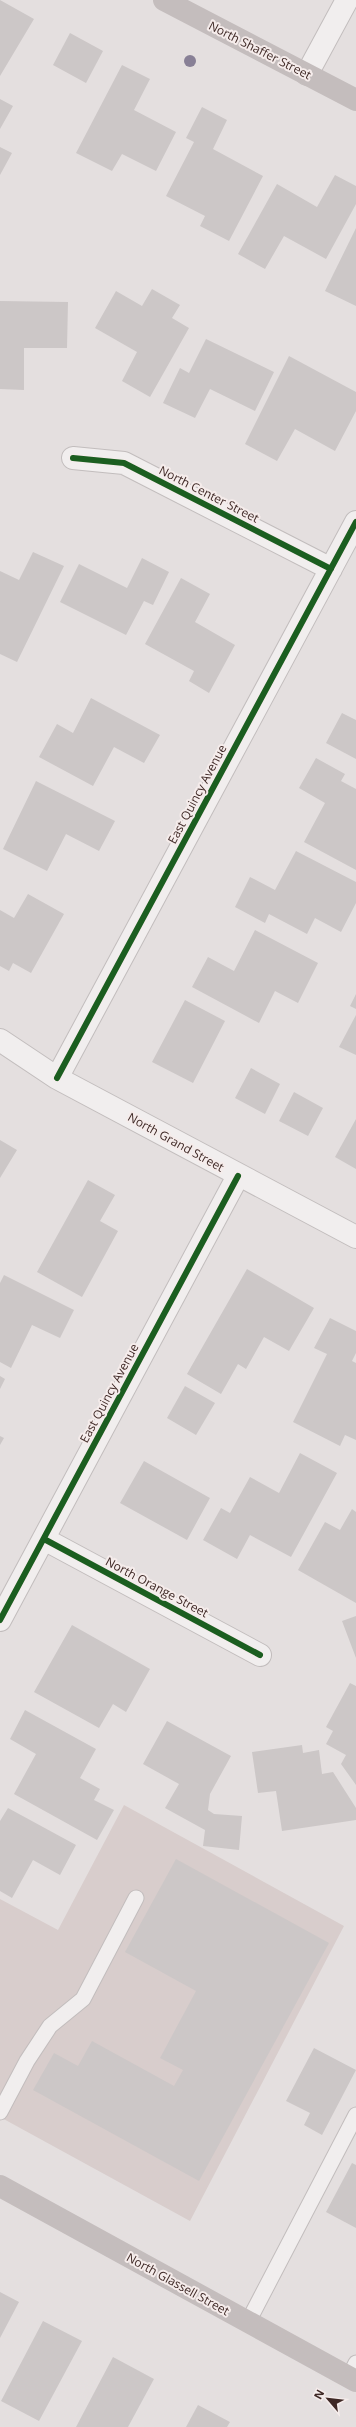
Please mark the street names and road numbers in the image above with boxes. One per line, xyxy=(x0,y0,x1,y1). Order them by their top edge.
street label: North Shaffer Street xyxy=(206,17,314,83)
street label: North Center Street xyxy=(156,461,262,527)
street label: East Quincy Avenue xyxy=(164,741,230,847)
street label: North Grand Street xyxy=(125,1108,227,1176)
street label: East Quincy Avenue xyxy=(76,1340,142,1446)
street label: North Orange Street xyxy=(103,1553,211,1621)
street label: North Glassell Street xyxy=(123,2249,233,2319)

